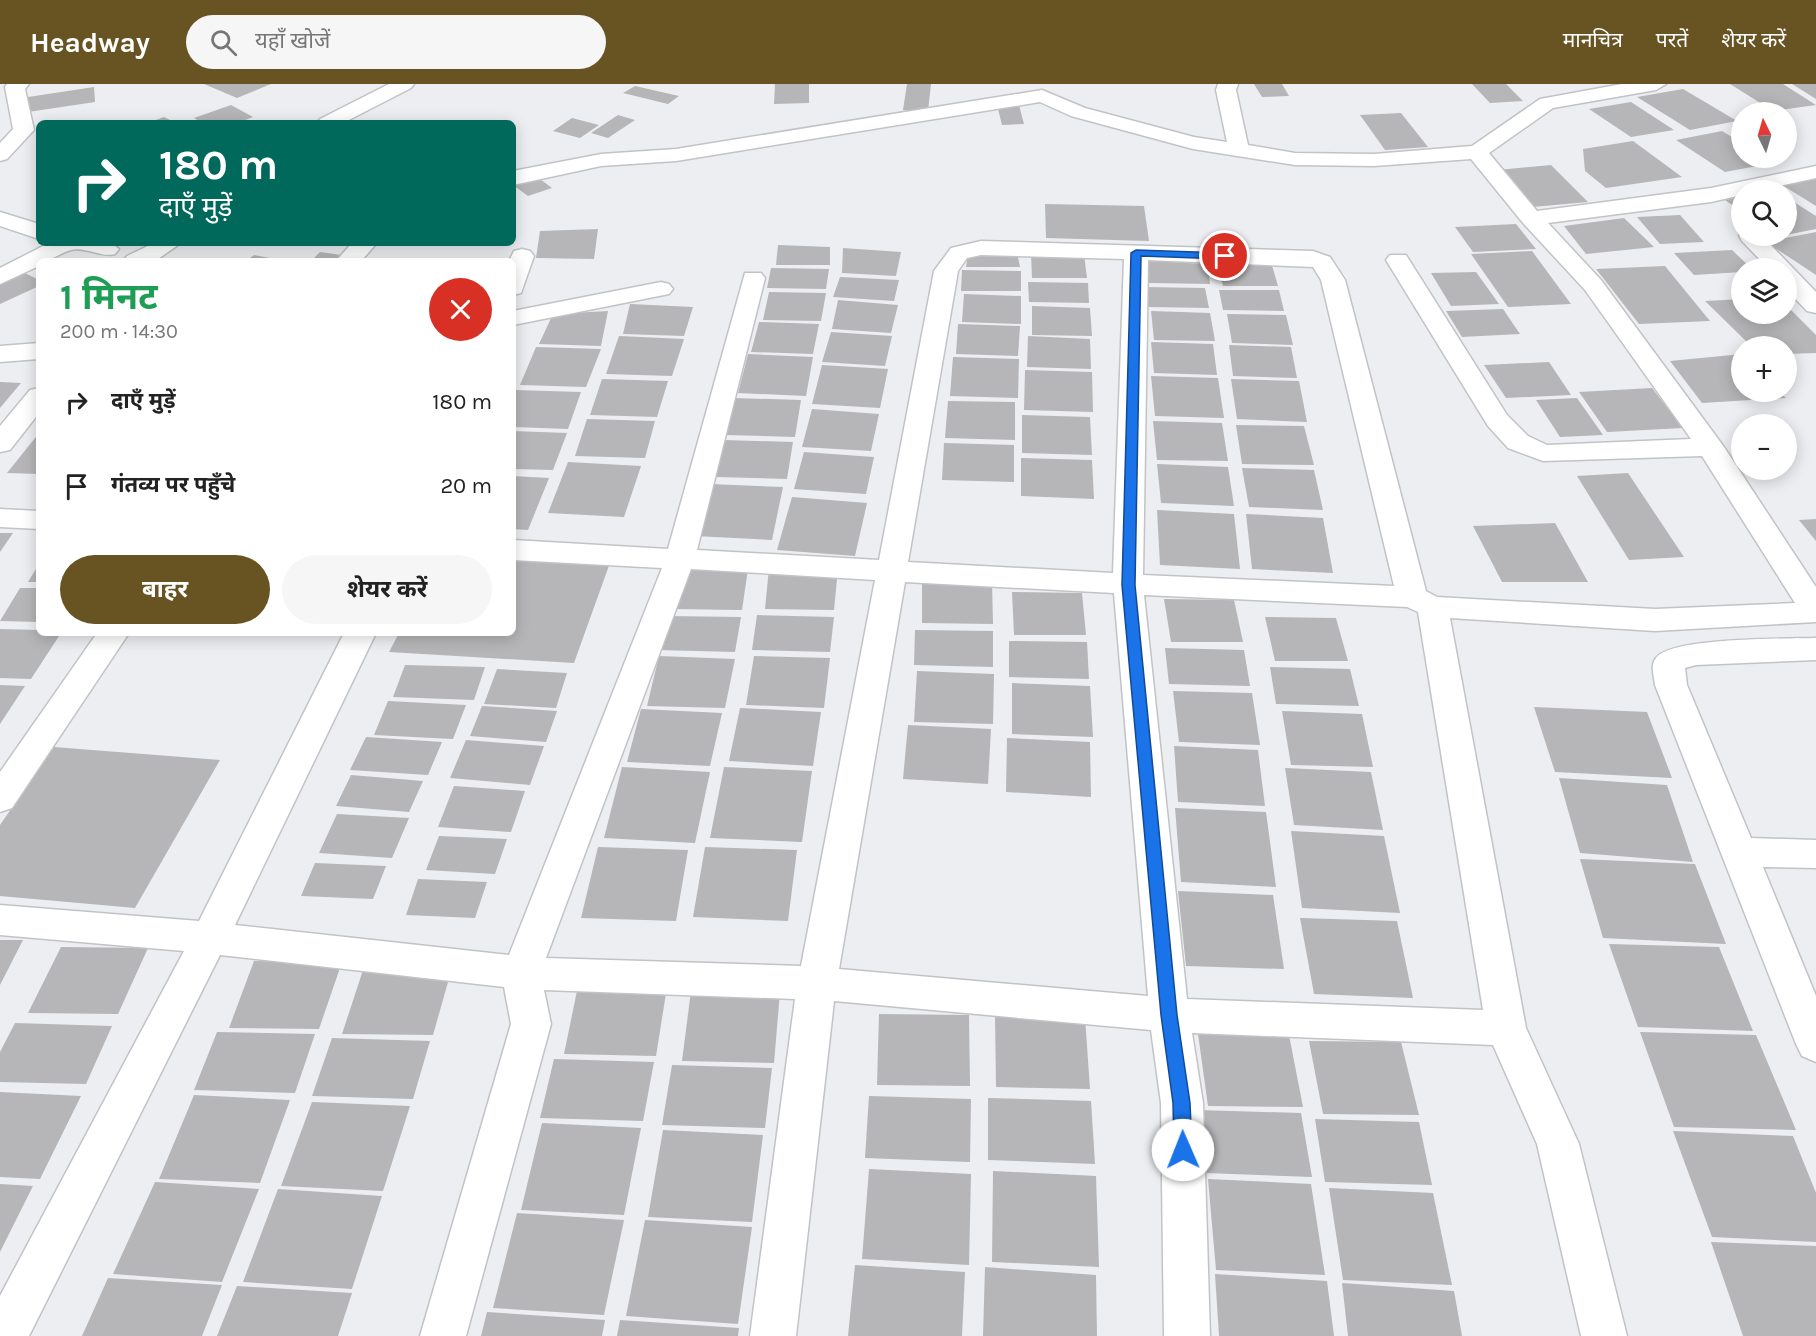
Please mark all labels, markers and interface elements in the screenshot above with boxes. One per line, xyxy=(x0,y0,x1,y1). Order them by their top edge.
search box xyxy=(186,15,606,69)
text: Headway xyxy=(30,26,150,59)
icon: search xyxy=(207,26,240,59)
text: यहाँ खोजें xyxy=(255,28,330,54)
text: मानचित्र xyxy=(1563,28,1623,52)
text: परतें xyxy=(1656,28,1688,52)
text: शेयर करें xyxy=(1721,28,1786,52)
north arrow xyxy=(1731,102,1797,168)
map controls xyxy=(1731,102,1797,480)
text: 180 m xyxy=(159,140,278,190)
icon: right xyxy=(60,144,138,222)
button: search xyxy=(1731,180,1797,246)
text: दाएँ मुड़ें xyxy=(159,191,232,223)
pin xyxy=(1199,230,1250,281)
icon: arrive xyxy=(1208,239,1241,272)
button: layers xyxy=(1731,258,1797,324)
text: 1 मिनट xyxy=(60,276,158,318)
button: close xyxy=(429,278,492,341)
text: 200 m · 14:30 xyxy=(60,320,178,343)
button: + xyxy=(1731,336,1797,402)
icon: right xyxy=(60,386,93,419)
text: दाएँ मुड़ें xyxy=(111,388,176,414)
text: 180 m xyxy=(432,389,492,415)
button: − xyxy=(1731,414,1797,480)
icon: arrive xyxy=(60,470,93,503)
text: गंतव्य पर पहुँचे xyxy=(111,472,235,498)
text: 20 m xyxy=(440,473,492,499)
button: बाहर xyxy=(60,555,270,624)
button: शेयर करें xyxy=(282,555,492,624)
position arrow xyxy=(1151,1118,1215,1182)

